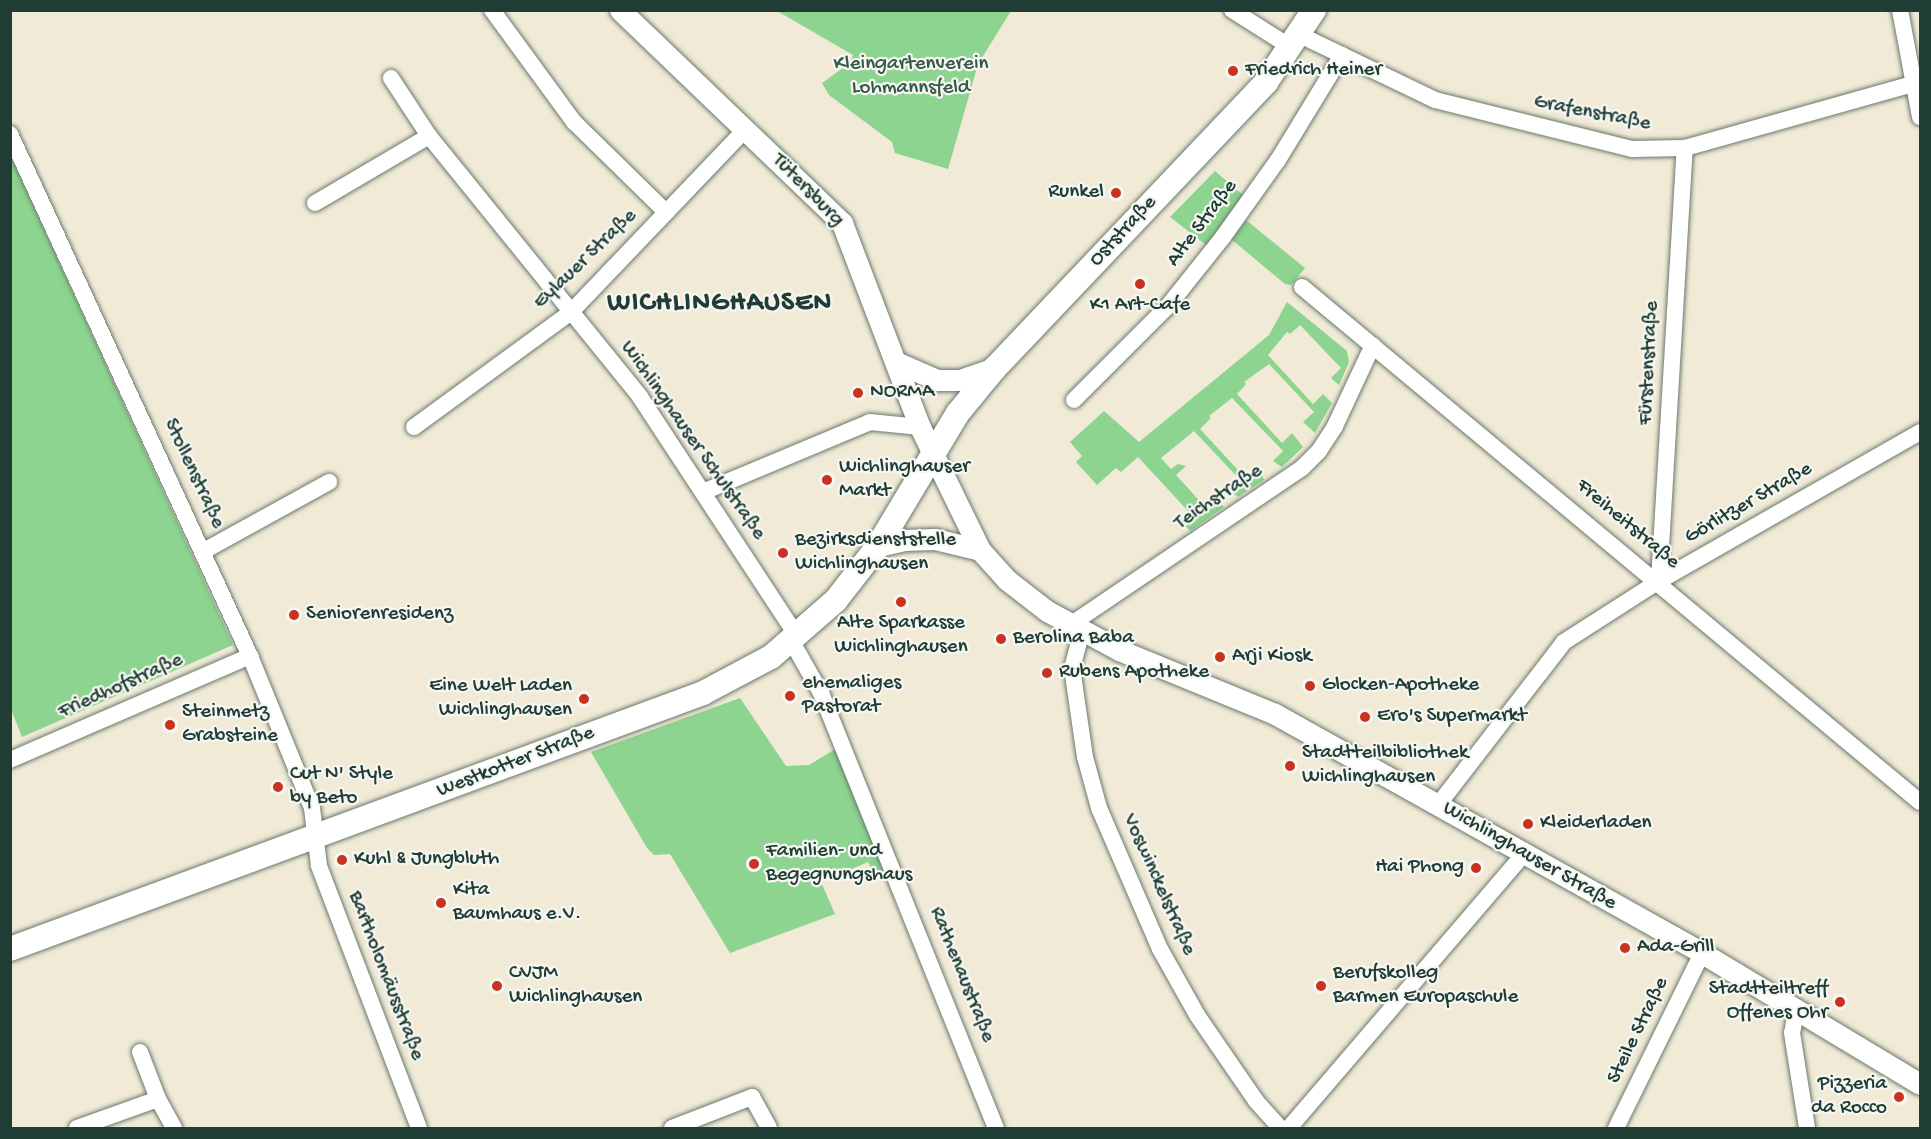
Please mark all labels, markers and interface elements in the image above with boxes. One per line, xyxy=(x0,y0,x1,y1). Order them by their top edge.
park label: Kleingartenverein Lohmannsfeld xyxy=(834,52,988,102)
place label: Friedrich Heiner xyxy=(1245,58,1382,84)
marker: Friedrich Heiner xyxy=(1226,64,1240,78)
street label: Grafenstraße xyxy=(1531,90,1653,138)
street label: Tütersburg xyxy=(766,149,848,233)
street label: Alte Straße xyxy=(1162,176,1244,272)
place label: Runkel xyxy=(1048,180,1104,206)
marker: Runkel xyxy=(1109,186,1123,200)
street label: Oststraße xyxy=(1085,191,1163,273)
street label: Eylauer Straße xyxy=(529,204,643,316)
marker: K1 Art-Cafe xyxy=(1133,277,1147,291)
district label: WICHLINGHAUSEN xyxy=(607,289,833,321)
place label: K1 Art-Cafe xyxy=(1090,293,1190,319)
street label: Fürstenstraße xyxy=(1634,300,1666,426)
street label: Wichlinghauser Schulstraße xyxy=(614,337,770,545)
place label: NORMA xyxy=(870,380,934,406)
marker: NORMA xyxy=(851,386,865,400)
street label: Stollenstraße xyxy=(157,415,229,533)
place label: Wichlinghauser Markt xyxy=(839,455,970,505)
street label: Görlitzer Straße xyxy=(1681,457,1817,551)
street label: Teichstraße xyxy=(1170,459,1268,537)
marker: Wichlinghauser Markt xyxy=(820,473,834,487)
street label: Freiheitstraße xyxy=(1570,474,1684,576)
place label: Bezirksdienststelle Wichlinghausen xyxy=(795,528,956,578)
marker: Bezirksdienststelle Wichlinghausen xyxy=(776,546,790,560)
marker: Alte Sparkasse Wichlinghausen xyxy=(894,595,908,609)
place label: Seniorenresidenz xyxy=(306,602,453,628)
marker: Seniorenresidenz xyxy=(287,608,301,622)
place label: Alte Sparkasse Wichlinghausen xyxy=(834,611,968,661)
place label: Berolina Baba xyxy=(1013,626,1134,652)
marker: Berolina Baba xyxy=(994,632,1008,646)
place label: Arji Kiosk xyxy=(1232,644,1312,670)
street label: Friedhofstraße xyxy=(55,648,187,726)
marker: Arji Kiosk xyxy=(1213,650,1227,664)
place label: Rubens Apotheke xyxy=(1059,660,1209,686)
marker: Rubens Apotheke xyxy=(1040,666,1054,680)
place label: ehemaliges Pastorat xyxy=(802,671,901,721)
place label: Glocken-Apotheke xyxy=(1322,673,1479,699)
place label: Eine Welt Laden Wichlinghausen xyxy=(429,674,572,724)
marker: Glocken-Apotheke xyxy=(1303,679,1317,693)
marker: ehemaliges Pastorat xyxy=(783,689,797,703)
marker: Eine Welt Laden Wichlinghausen xyxy=(577,692,591,706)
place label: Steinmetz Grabsteine xyxy=(182,700,278,750)
place label: Ero's Supermarkt xyxy=(1377,704,1527,730)
marker: Ero's Supermarkt xyxy=(1358,710,1372,724)
marker: Steinmetz Grabsteine xyxy=(163,718,177,732)
street label: Westkotter Straße xyxy=(434,721,598,805)
place label: Stadtteilbibliothek Wichlinghausen xyxy=(1302,741,1468,791)
marker: Stadtteilbibliothek Wichlinghausen xyxy=(1283,759,1297,773)
place label: Cut N' Style by Beto xyxy=(290,762,393,812)
marker: Cut N' Style by Beto xyxy=(271,780,285,794)
street label: Wichlinghauser Straße xyxy=(1438,797,1620,917)
street label: Voswinckelstraße xyxy=(1116,810,1200,960)
place label: Kleiderladen xyxy=(1540,811,1652,837)
marker: Kleiderladen xyxy=(1521,817,1535,831)
place label: Familien- und Begegnungshaus xyxy=(766,839,912,889)
place label: Kuhl & Jungbluth xyxy=(354,847,499,873)
marker: Kuhl & Jungbluth xyxy=(335,853,349,867)
place label: Hai Phong xyxy=(1375,855,1464,881)
marker: Familien- und Begegnungshaus xyxy=(747,857,761,871)
marker: Hai Phong xyxy=(1469,861,1483,875)
place label: Kita Baumhaus e.V. xyxy=(453,878,581,928)
street label: Bartholomäusstraße xyxy=(341,888,429,1064)
marker: Kita Baumhaus e.V. xyxy=(434,896,448,910)
street label: Rathenaustraße xyxy=(922,904,1000,1046)
place label: Ada-Grill xyxy=(1637,935,1714,961)
marker: Ada-Grill xyxy=(1618,941,1632,955)
place label: CVJM Wichlinghausen xyxy=(509,961,642,1011)
place label: Berufskolleg Barmen Europaschule xyxy=(1333,961,1518,1011)
street label: Steile Straße xyxy=(1602,974,1676,1088)
place label: Stadtteiltreff Offenes Ohr xyxy=(1709,977,1828,1027)
marker: CVJM Wichlinghausen xyxy=(490,979,504,993)
marker: Berufskolleg Barmen Europaschule xyxy=(1314,979,1328,993)
marker: Stadtteiltreff Offenes Ohr xyxy=(1833,995,1847,1009)
place label: Pizzeria da Rocco xyxy=(1811,1072,1887,1122)
marker: Pizzeria da Rocco xyxy=(1892,1090,1906,1104)

